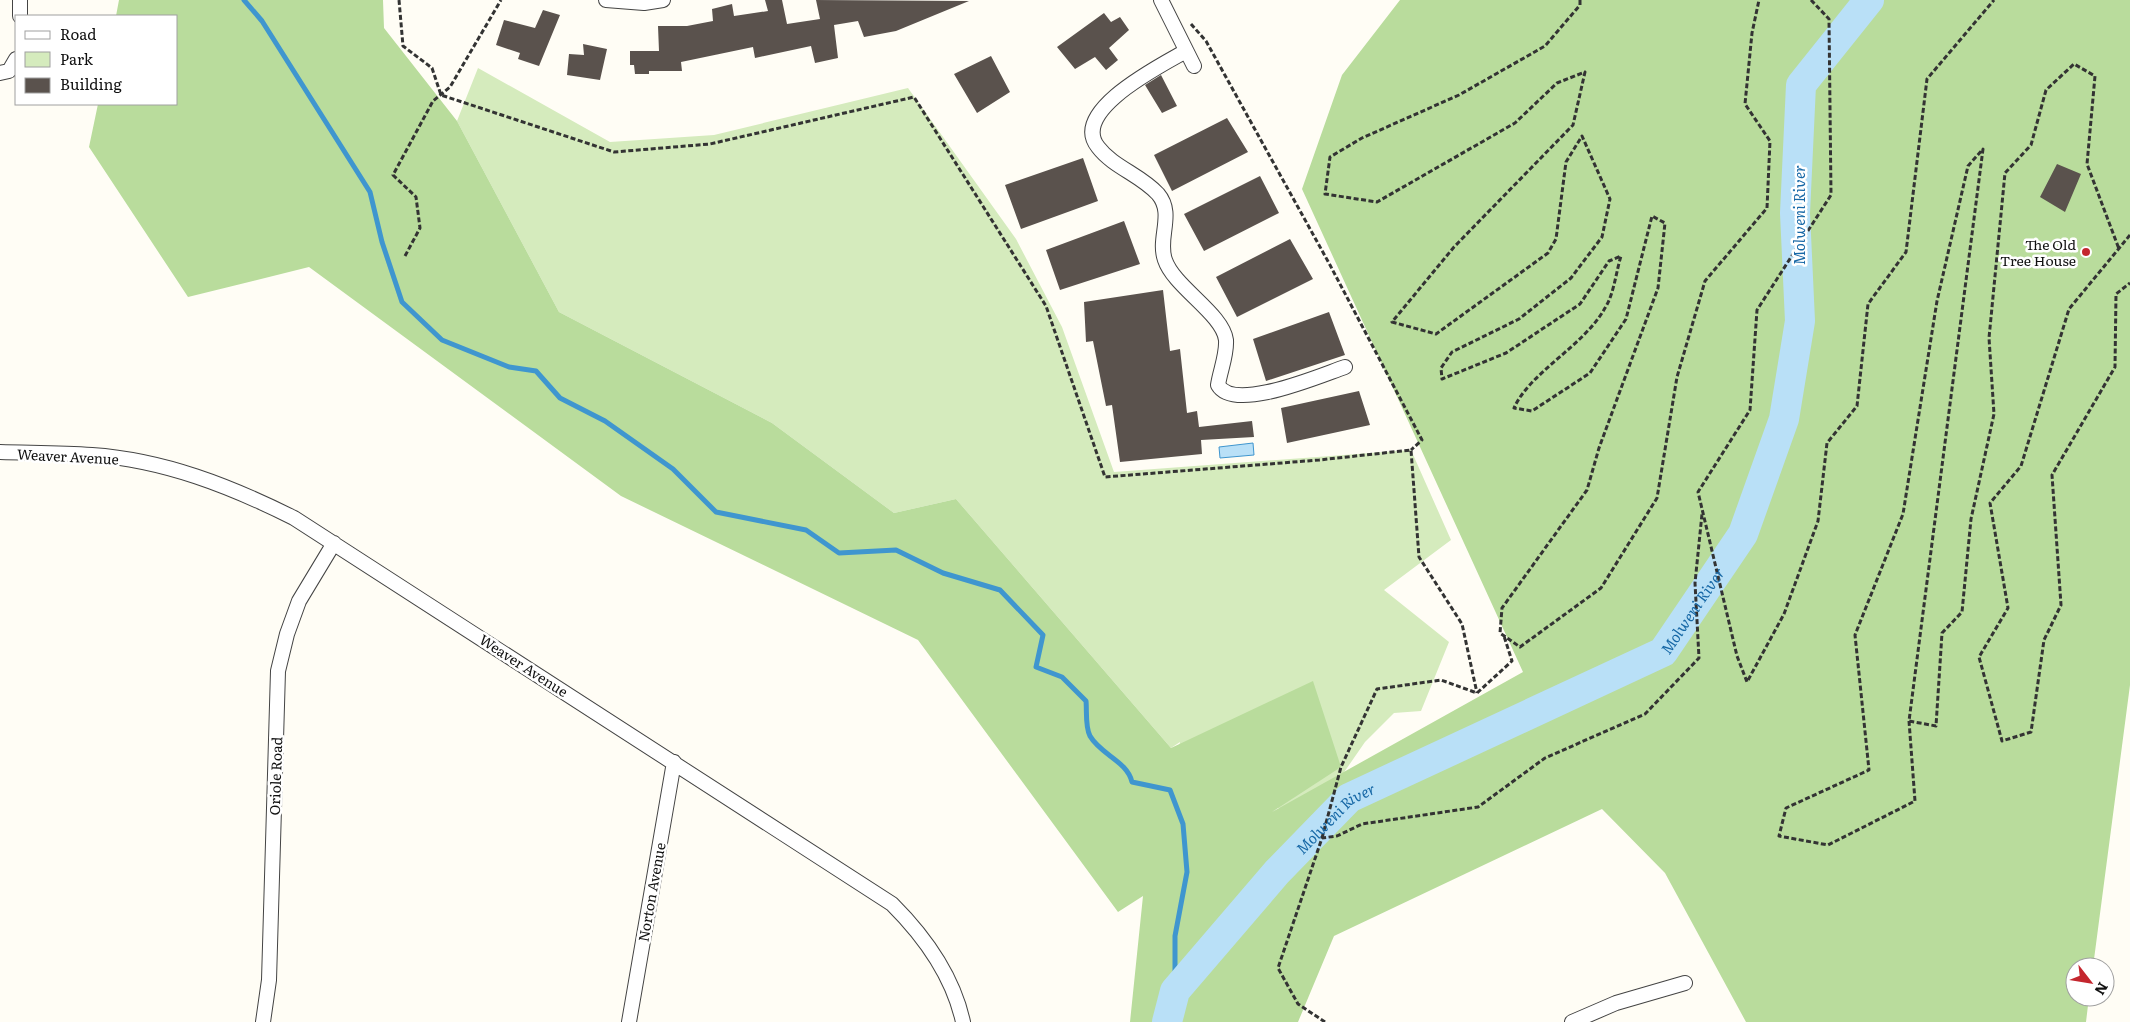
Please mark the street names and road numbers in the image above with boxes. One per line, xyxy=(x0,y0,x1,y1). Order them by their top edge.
street label: Weaver Avenue xyxy=(17,443,119,469)
street label: Weaver Avenue xyxy=(476,629,572,701)
street label: Oriole Road xyxy=(264,736,286,816)
street label: Norton Avenue xyxy=(632,841,670,943)

